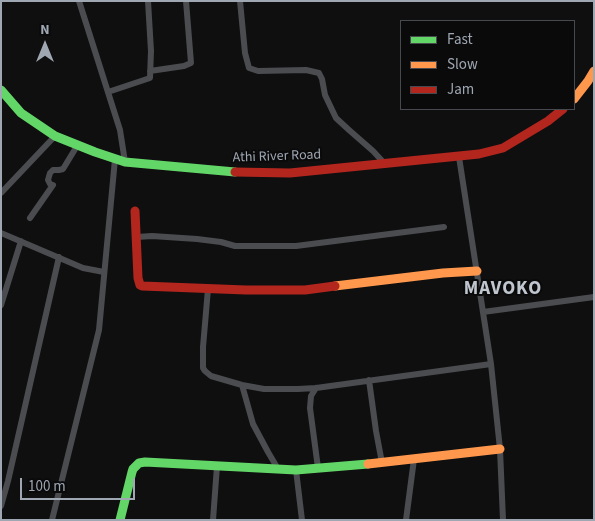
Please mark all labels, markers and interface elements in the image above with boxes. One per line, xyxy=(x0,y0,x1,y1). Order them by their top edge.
north arrow xyxy=(20,20,70,70)
text: N xyxy=(40,20,50,40)
legend xyxy=(400,20,575,110)
text: Fast xyxy=(447,29,473,50)
text: Slow xyxy=(447,54,478,75)
text: Jam xyxy=(447,79,474,100)
street label: Athi River Road xyxy=(232,147,322,167)
district label: MAVOKO xyxy=(463,279,543,301)
scale bar xyxy=(22,468,138,500)
text: 100 m xyxy=(28,476,66,497)

